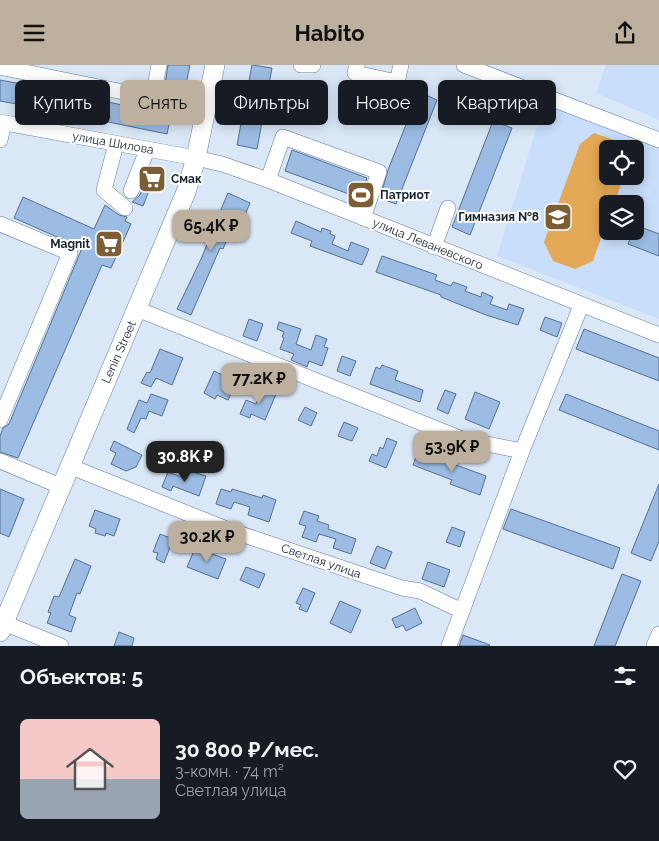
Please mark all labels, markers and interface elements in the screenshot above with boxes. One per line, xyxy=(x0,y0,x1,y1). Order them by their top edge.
icon: menu xyxy=(20,19,48,47)
icon: share xyxy=(611,19,639,47)
text: Habito xyxy=(294,20,365,46)
chip: Купить xyxy=(15,80,110,125)
chip: Снять xyxy=(120,80,205,125)
chip: Фильтры xyxy=(215,80,328,125)
chip: Новое xyxy=(338,80,428,125)
chip: Квартира xyxy=(438,80,556,125)
street label: улица Шилова xyxy=(71,129,155,157)
map controls xyxy=(599,140,644,240)
button: locate xyxy=(599,140,644,185)
supermarket icon: Смак xyxy=(137,164,167,194)
place label: Смак xyxy=(171,172,202,186)
sports icon: Патриот xyxy=(346,180,376,210)
place label: Патриот xyxy=(380,188,430,202)
button: layers xyxy=(599,195,644,240)
school or university icon: Гимназия №8 xyxy=(543,202,573,232)
pin: 65.4K ₽ xyxy=(165,209,257,252)
place label: Гимназия №8 xyxy=(458,210,539,224)
street label: улица Леваневского xyxy=(371,215,485,273)
text: 65.4K ₽ xyxy=(184,216,238,235)
supermarket icon: Magnit xyxy=(94,229,124,259)
place label: Magnit xyxy=(50,237,90,251)
street label: Lenin Street xyxy=(99,319,139,385)
pin: 77.2K ₽ xyxy=(213,363,305,405)
text: 77.2K ₽ xyxy=(232,369,286,388)
pin: 53.9K ₽ xyxy=(406,431,498,473)
text: 53.9K ₽ xyxy=(425,437,479,456)
pin: 30.8K ₽ xyxy=(139,441,231,483)
text: 30.8K ₽ xyxy=(157,447,213,466)
pin: 30.2K ₽ xyxy=(161,521,253,563)
text: 30.2K ₽ xyxy=(179,527,235,546)
street label: Светлая улица xyxy=(279,541,363,581)
icon: filters xyxy=(611,662,639,690)
text: Объектов: 5 xyxy=(20,664,143,689)
text: 30 800 ₽/мес. xyxy=(175,737,319,762)
icon: home xyxy=(60,739,120,799)
icon: heart xyxy=(611,755,639,783)
text: 3-комн. · 74 m² xyxy=(175,762,284,781)
text: Светлая улица xyxy=(175,781,287,800)

